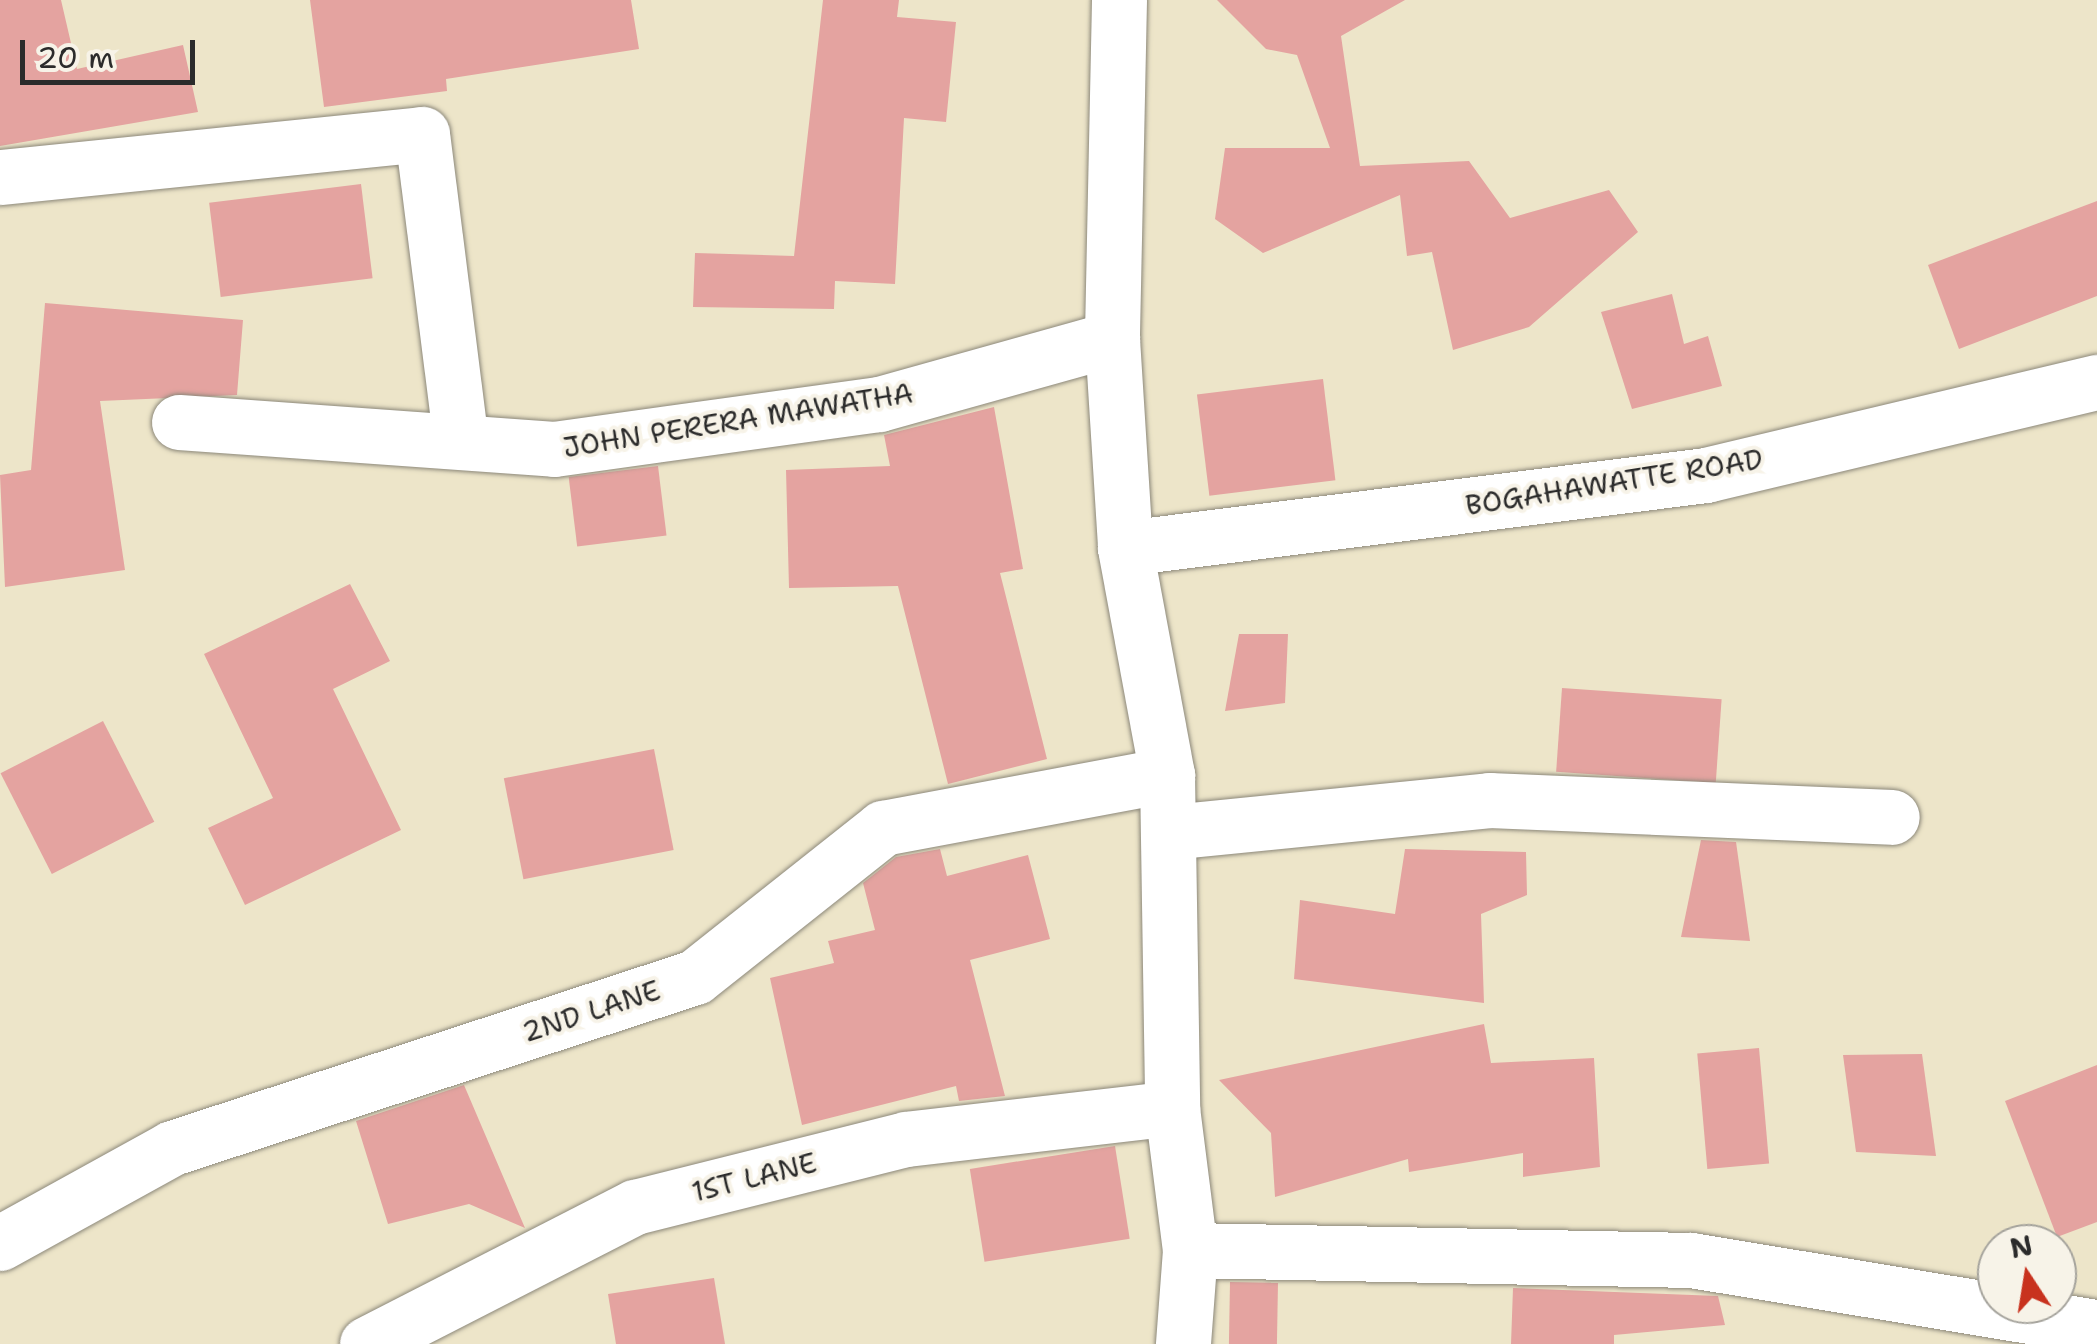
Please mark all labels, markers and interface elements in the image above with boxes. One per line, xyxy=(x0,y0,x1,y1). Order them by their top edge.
scale bar xyxy=(25,20,200,82)
text: 20 m xyxy=(37,37,114,78)
street label: JOHN PERERA MAWATHA xyxy=(561,376,915,464)
street label: BOGAHAWATTE ROAD xyxy=(1463,442,1765,522)
street label: 2ND LANE xyxy=(518,973,664,1049)
street label: 1ST LANE xyxy=(688,1145,820,1209)
north arrow xyxy=(1977,1224,2077,1324)
text: N xyxy=(2006,1226,2036,1268)

